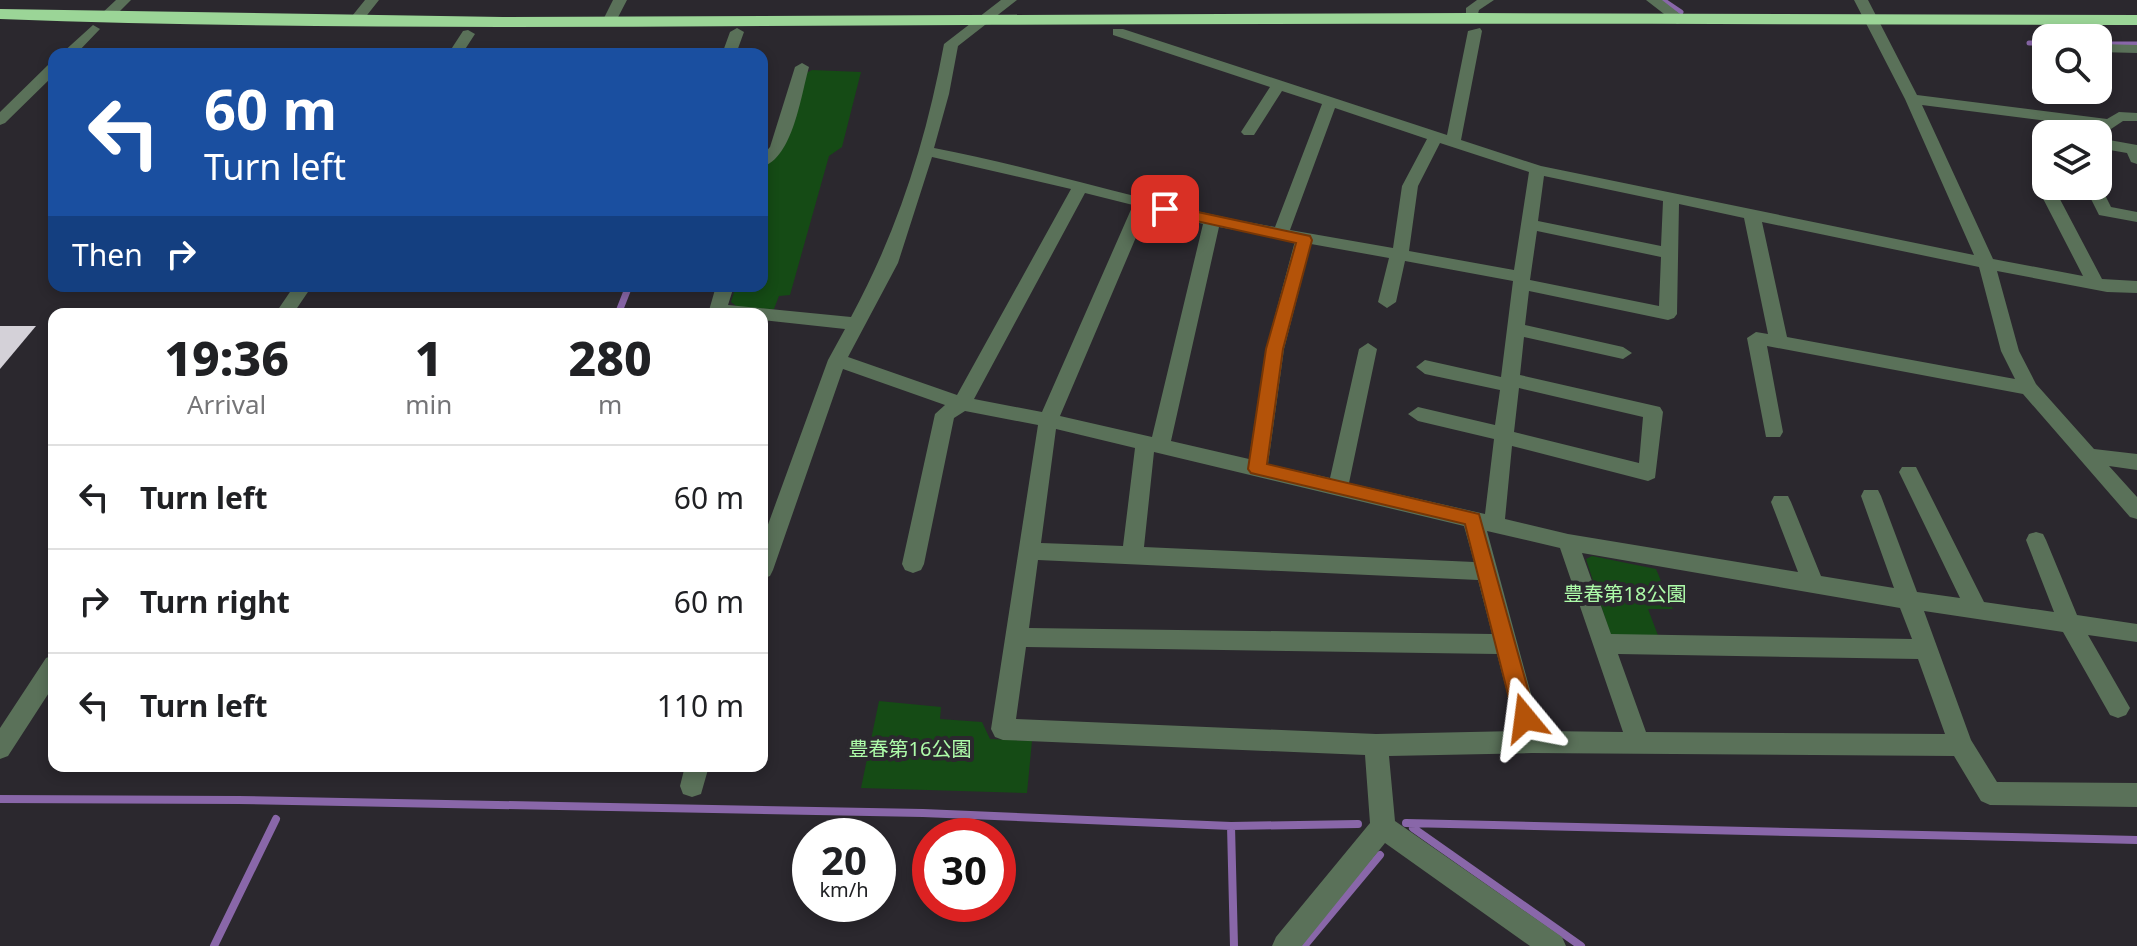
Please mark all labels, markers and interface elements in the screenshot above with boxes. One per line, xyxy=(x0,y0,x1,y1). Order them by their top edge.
map controls xyxy=(2032,24,2112,200)
button: search xyxy=(2032,24,2112,104)
text: 60 m xyxy=(204,70,337,146)
icon: left xyxy=(72,80,176,184)
button: layers xyxy=(2032,120,2112,200)
text: Turn left xyxy=(204,142,346,191)
pin xyxy=(1131,175,1199,243)
icon: arrive xyxy=(1143,187,1187,231)
icon: right xyxy=(159,232,203,276)
text: Then xyxy=(72,234,143,275)
text: 19:36 xyxy=(164,325,289,390)
text: 1 xyxy=(415,325,443,390)
text: 280 xyxy=(569,325,652,390)
text: Arrival xyxy=(187,386,266,422)
text: min xyxy=(405,386,452,422)
text: m xyxy=(598,386,622,422)
icon: left xyxy=(72,475,116,519)
text: Turn left xyxy=(140,477,268,518)
text: 60 m xyxy=(674,477,744,518)
icon: right xyxy=(72,579,116,623)
park label: 豊春第18公園 xyxy=(1564,580,1686,607)
text: Turn right xyxy=(140,581,290,622)
text: 60 m xyxy=(674,581,744,622)
position arrow xyxy=(1483,676,1567,760)
icon: left xyxy=(72,683,116,727)
text: Turn left xyxy=(140,685,268,726)
text: 110 m xyxy=(657,685,744,726)
park label: 豊春第16公園 xyxy=(849,735,971,762)
speed limit sign: 30 xyxy=(912,818,1016,922)
text: 20 xyxy=(821,832,867,887)
text: km/h xyxy=(819,876,869,903)

